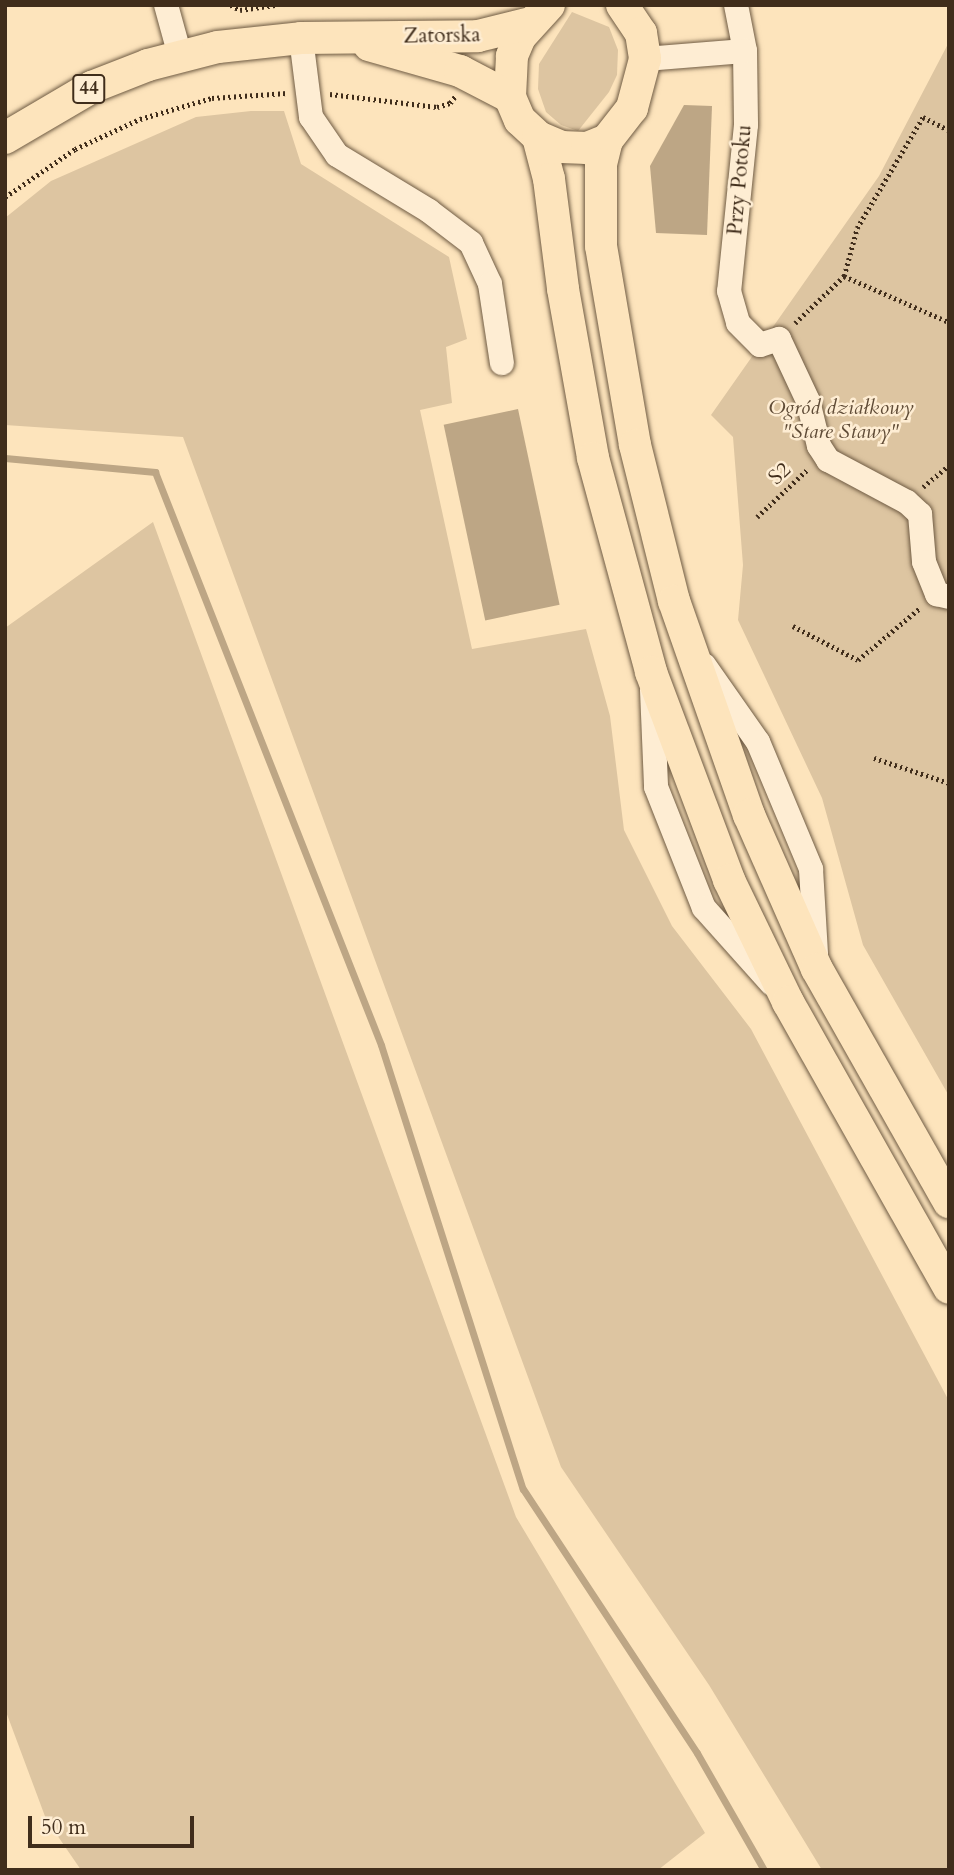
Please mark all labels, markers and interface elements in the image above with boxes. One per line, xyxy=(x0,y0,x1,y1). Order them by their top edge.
street label: Zatorska xyxy=(403,23,481,49)
road number: 44 xyxy=(72,74,106,104)
street label: Przy Potoku xyxy=(723,124,757,236)
park label: Ogród działkowy "Stare Stawy" xyxy=(768,395,914,445)
street label: S2 xyxy=(764,458,796,490)
scale bar xyxy=(32,1801,198,1845)
text: 50 m xyxy=(41,1813,86,1842)

